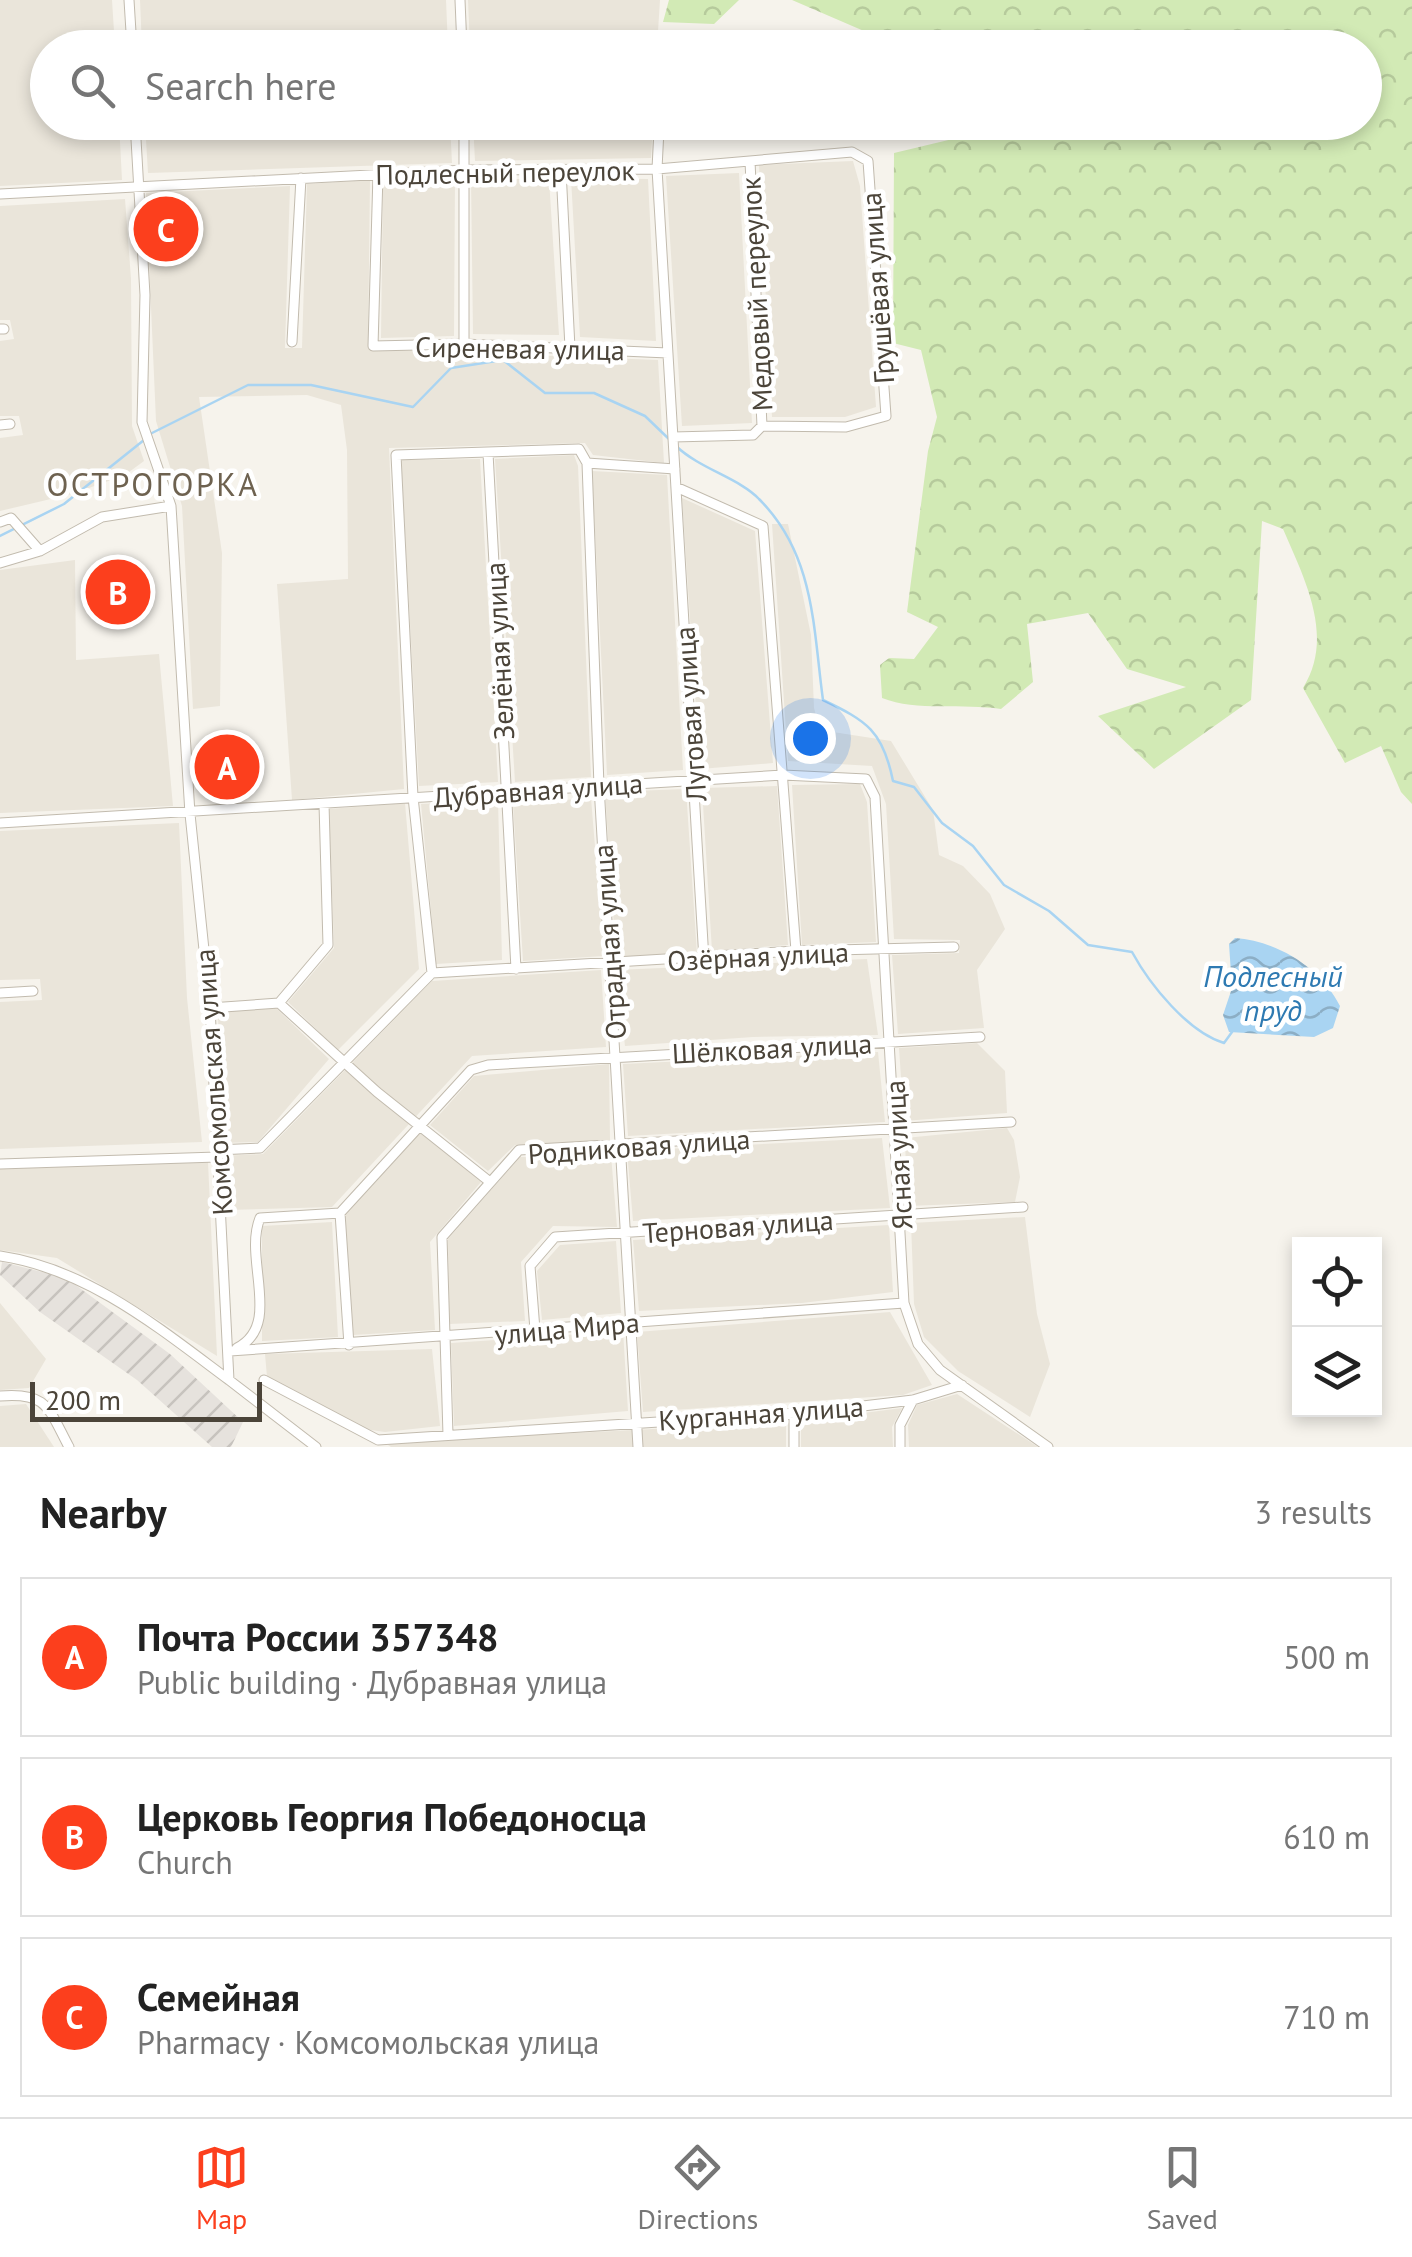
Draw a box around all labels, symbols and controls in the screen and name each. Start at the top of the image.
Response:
search box [30,30,1382,140]
icon: search [65,58,120,113]
text: Search here [145,61,337,110]
street label: Подлесный переулок [375,151,636,193]
street label: Медовый переулок [731,175,781,412]
street label: Грушёвая улица [852,191,902,385]
pin: C [134,192,198,266]
street label: Сиреневая улица [415,328,625,368]
district label: ОСТРОГОРКА [46,463,260,505]
pin: B [86,554,150,630]
street label: Зелёная улица [476,561,522,741]
street label: Луговая улица [665,625,715,804]
your location [785,713,836,764]
pin: A [194,730,260,804]
street label: Дубравная улица [432,764,644,816]
street label: Отрадная улица [584,843,634,1041]
street label: Озёрная улица [666,933,850,979]
street label: Комсомольская улица [185,948,241,1216]
water label: Подлесный пруд [1203,956,1343,1029]
street label: Шёлковая улица [671,1024,873,1072]
street label: Ясная улица [876,1079,920,1231]
street label: Родниковая улица [526,1120,752,1172]
street label: Терновая улица [641,1201,835,1251]
map controls [1292,1237,1382,1417]
button: locate [1292,1237,1382,1327]
street label: улица Мира [493,1303,641,1353]
button: layers [1292,1327,1382,1417]
scale bar [30,1377,262,1422]
text: 200 m [45,1381,121,1418]
street label: Курганная улица [657,1387,865,1439]
text: Nearby [40,1485,167,1540]
text: 3 results [1254,1491,1372,1533]
text: Почта России 357348 [137,1612,499,1661]
text: A [65,1636,84,1678]
text: 500 m [1283,1636,1370,1678]
text: Public building · Дубравная улица [137,1661,607,1703]
text: Церковь Георгия Победоносца [137,1792,647,1841]
text: B [65,1816,84,1858]
text: 610 m [1283,1816,1370,1858]
text: Church [137,1841,233,1883]
text: Семейная [137,1972,300,2021]
text: C [66,1996,83,2038]
text: 710 m [1283,1996,1370,2038]
text: Pharmacy · Комсомольская улица [137,2021,600,2063]
tab: Map [194,2140,249,2237]
tab: Directions [637,2140,758,2237]
tab: Saved [1147,2140,1218,2237]

